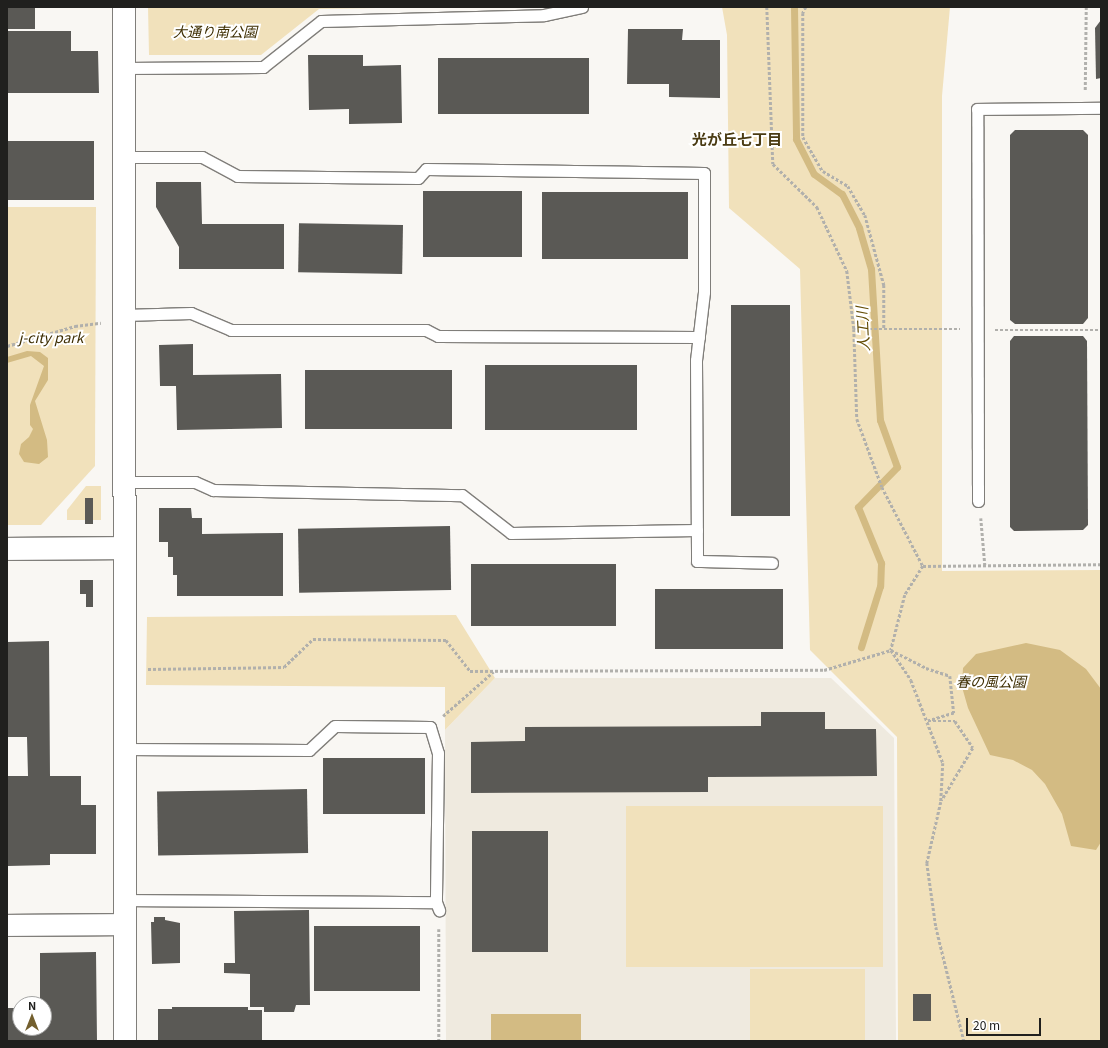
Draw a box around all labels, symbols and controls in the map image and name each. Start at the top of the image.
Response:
park label: 大通り南公園 [173,23,257,39]
district label: 光が丘七丁目 [692,130,782,148]
water label: 人工川 [852,306,872,352]
park label: j-city park [19,329,83,345]
park label: 春の風公園 [956,673,1026,689]
north arrow [12,996,52,1036]
text: N [28,997,36,1013]
scale bar [968,1010,1043,1036]
text: 20 m [973,1016,1000,1033]

